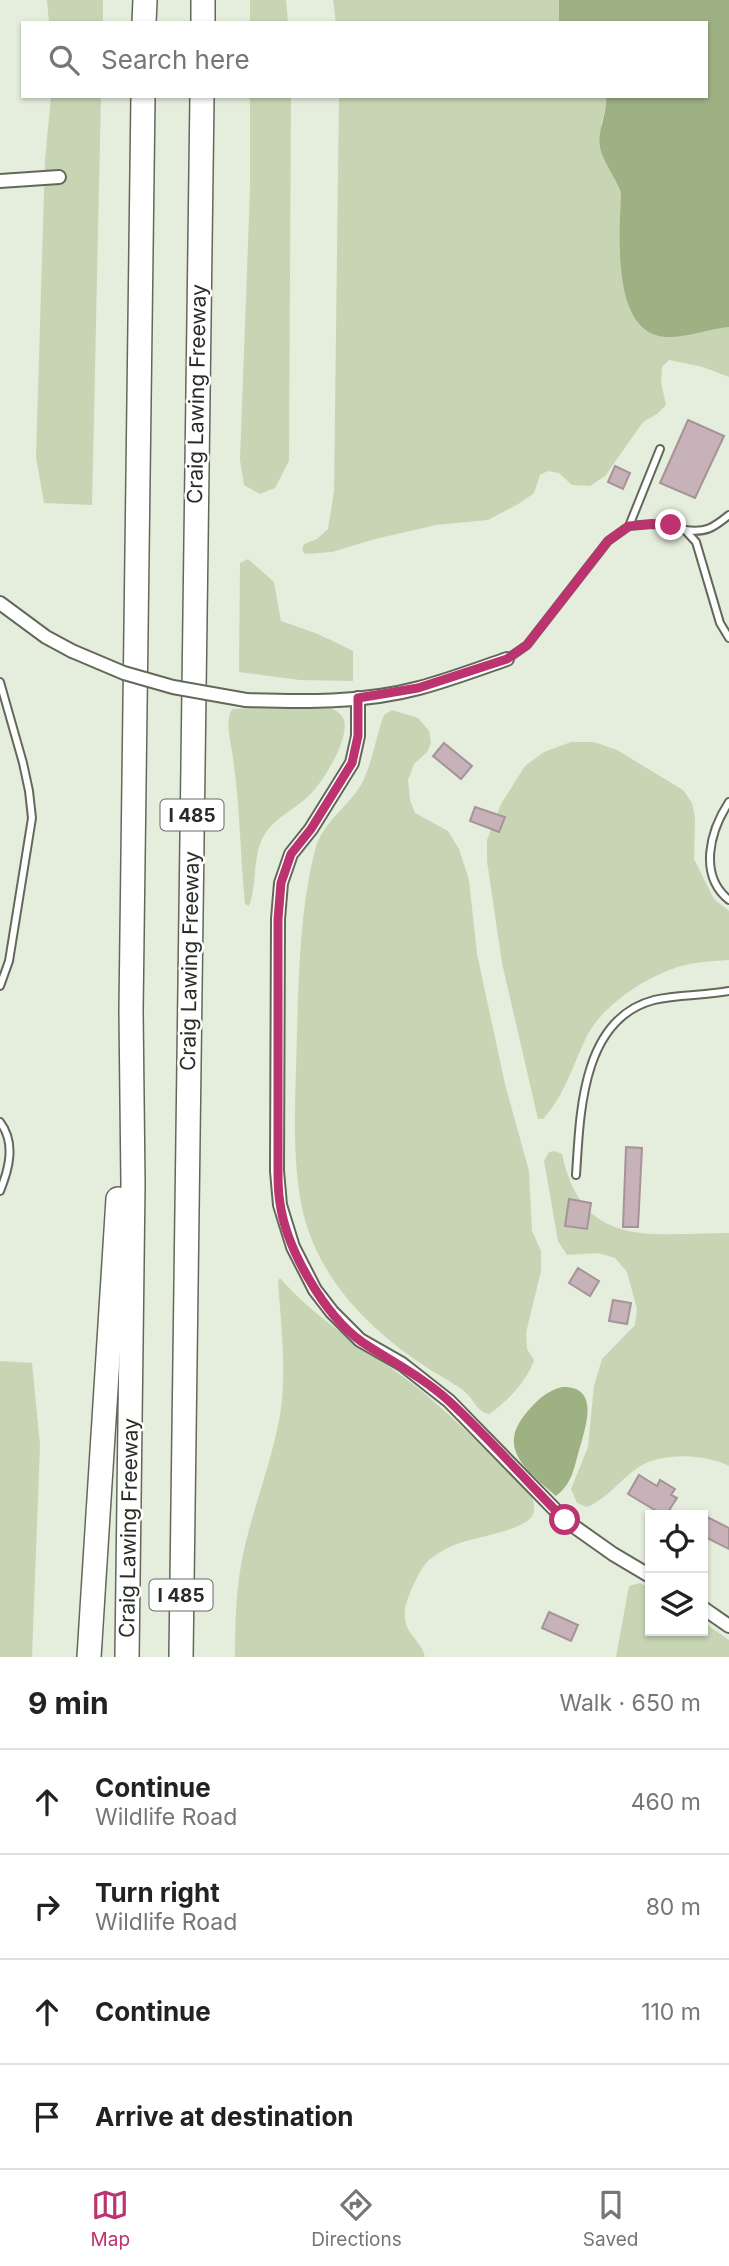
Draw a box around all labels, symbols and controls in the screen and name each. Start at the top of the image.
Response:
search box [21,21,708,98]
icon: search [45,41,83,79]
text: Search here [101,44,250,75]
street label: Craig Lawing Freeway [182,284,211,504]
route end [655,509,686,540]
road number: I 485 [160,800,224,830]
street label: Craig Lawing Freeway [175,851,204,1071]
street label: Craig Lawing Freeway [114,1418,143,1638]
route start [549,1504,580,1535]
map controls [645,1510,708,1636]
button: locate [645,1510,708,1573]
button: layers [645,1573,708,1636]
road number: I 485 [150,1580,212,1610]
text: 9 min [28,1685,109,1721]
text: Walk · 650 m [559,1689,701,1717]
text: Continue [95,1772,211,1803]
icon: ahead [28,1783,66,1821]
text: 460 m [631,1788,701,1816]
text: Wildlife Road [95,1803,237,1831]
text: Turn right [95,1877,220,1908]
icon: right [28,1888,66,1926]
text: 80 m [646,1893,701,1921]
text: Wildlife Road [95,1908,237,1936]
icon: ahead [28,1993,66,2031]
text: Continue [95,1996,211,2027]
text: 110 m [641,1998,701,2026]
icon: arrive [28,2098,66,2136]
text: Arrive at destination [95,2101,354,2132]
tab: Map [91,2186,130,2251]
tab: Directions [311,2186,402,2251]
tab: Saved [583,2186,638,2251]

